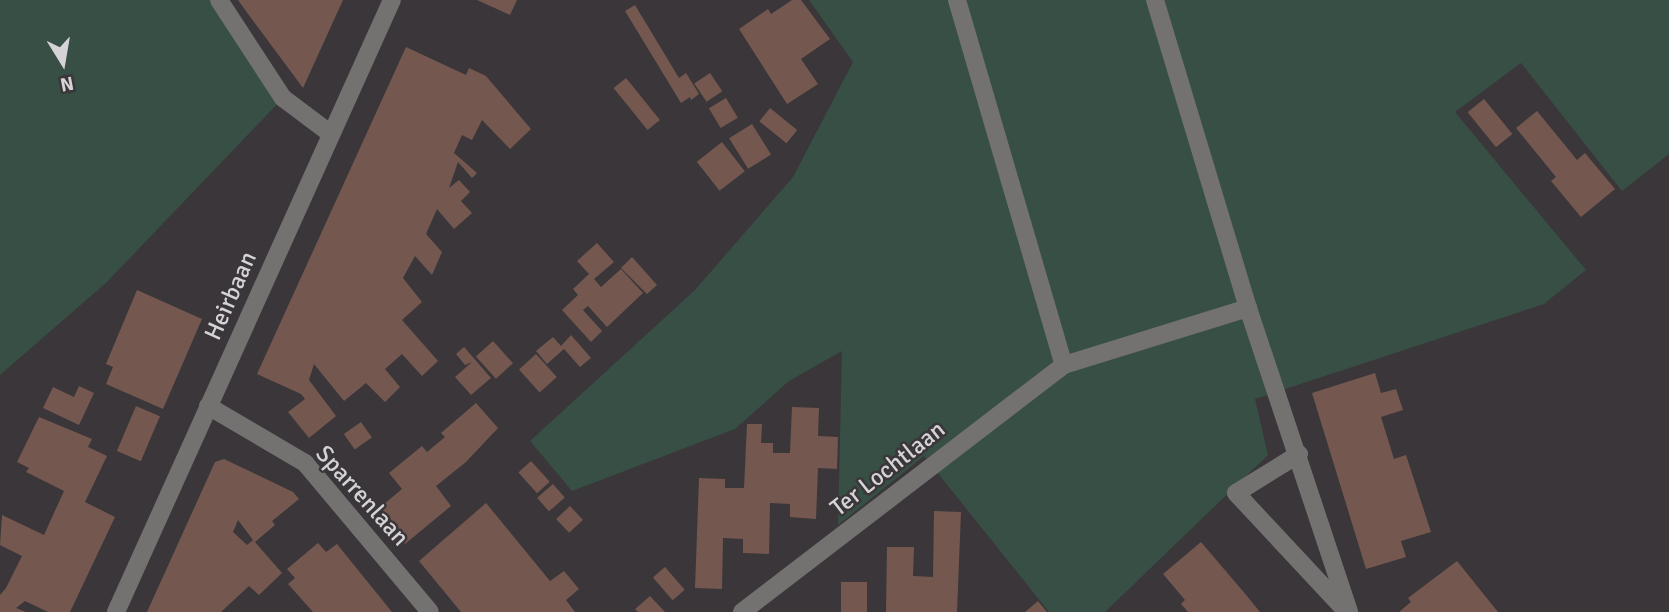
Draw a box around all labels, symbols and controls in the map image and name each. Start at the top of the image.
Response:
north arrow [28,28,98,98]
text: N [58,71,76,97]
street label: Heirbaan [199,247,263,345]
street label: Ter Lochtlaan [825,415,951,523]
street label: Sparrenlaan [309,440,415,552]

